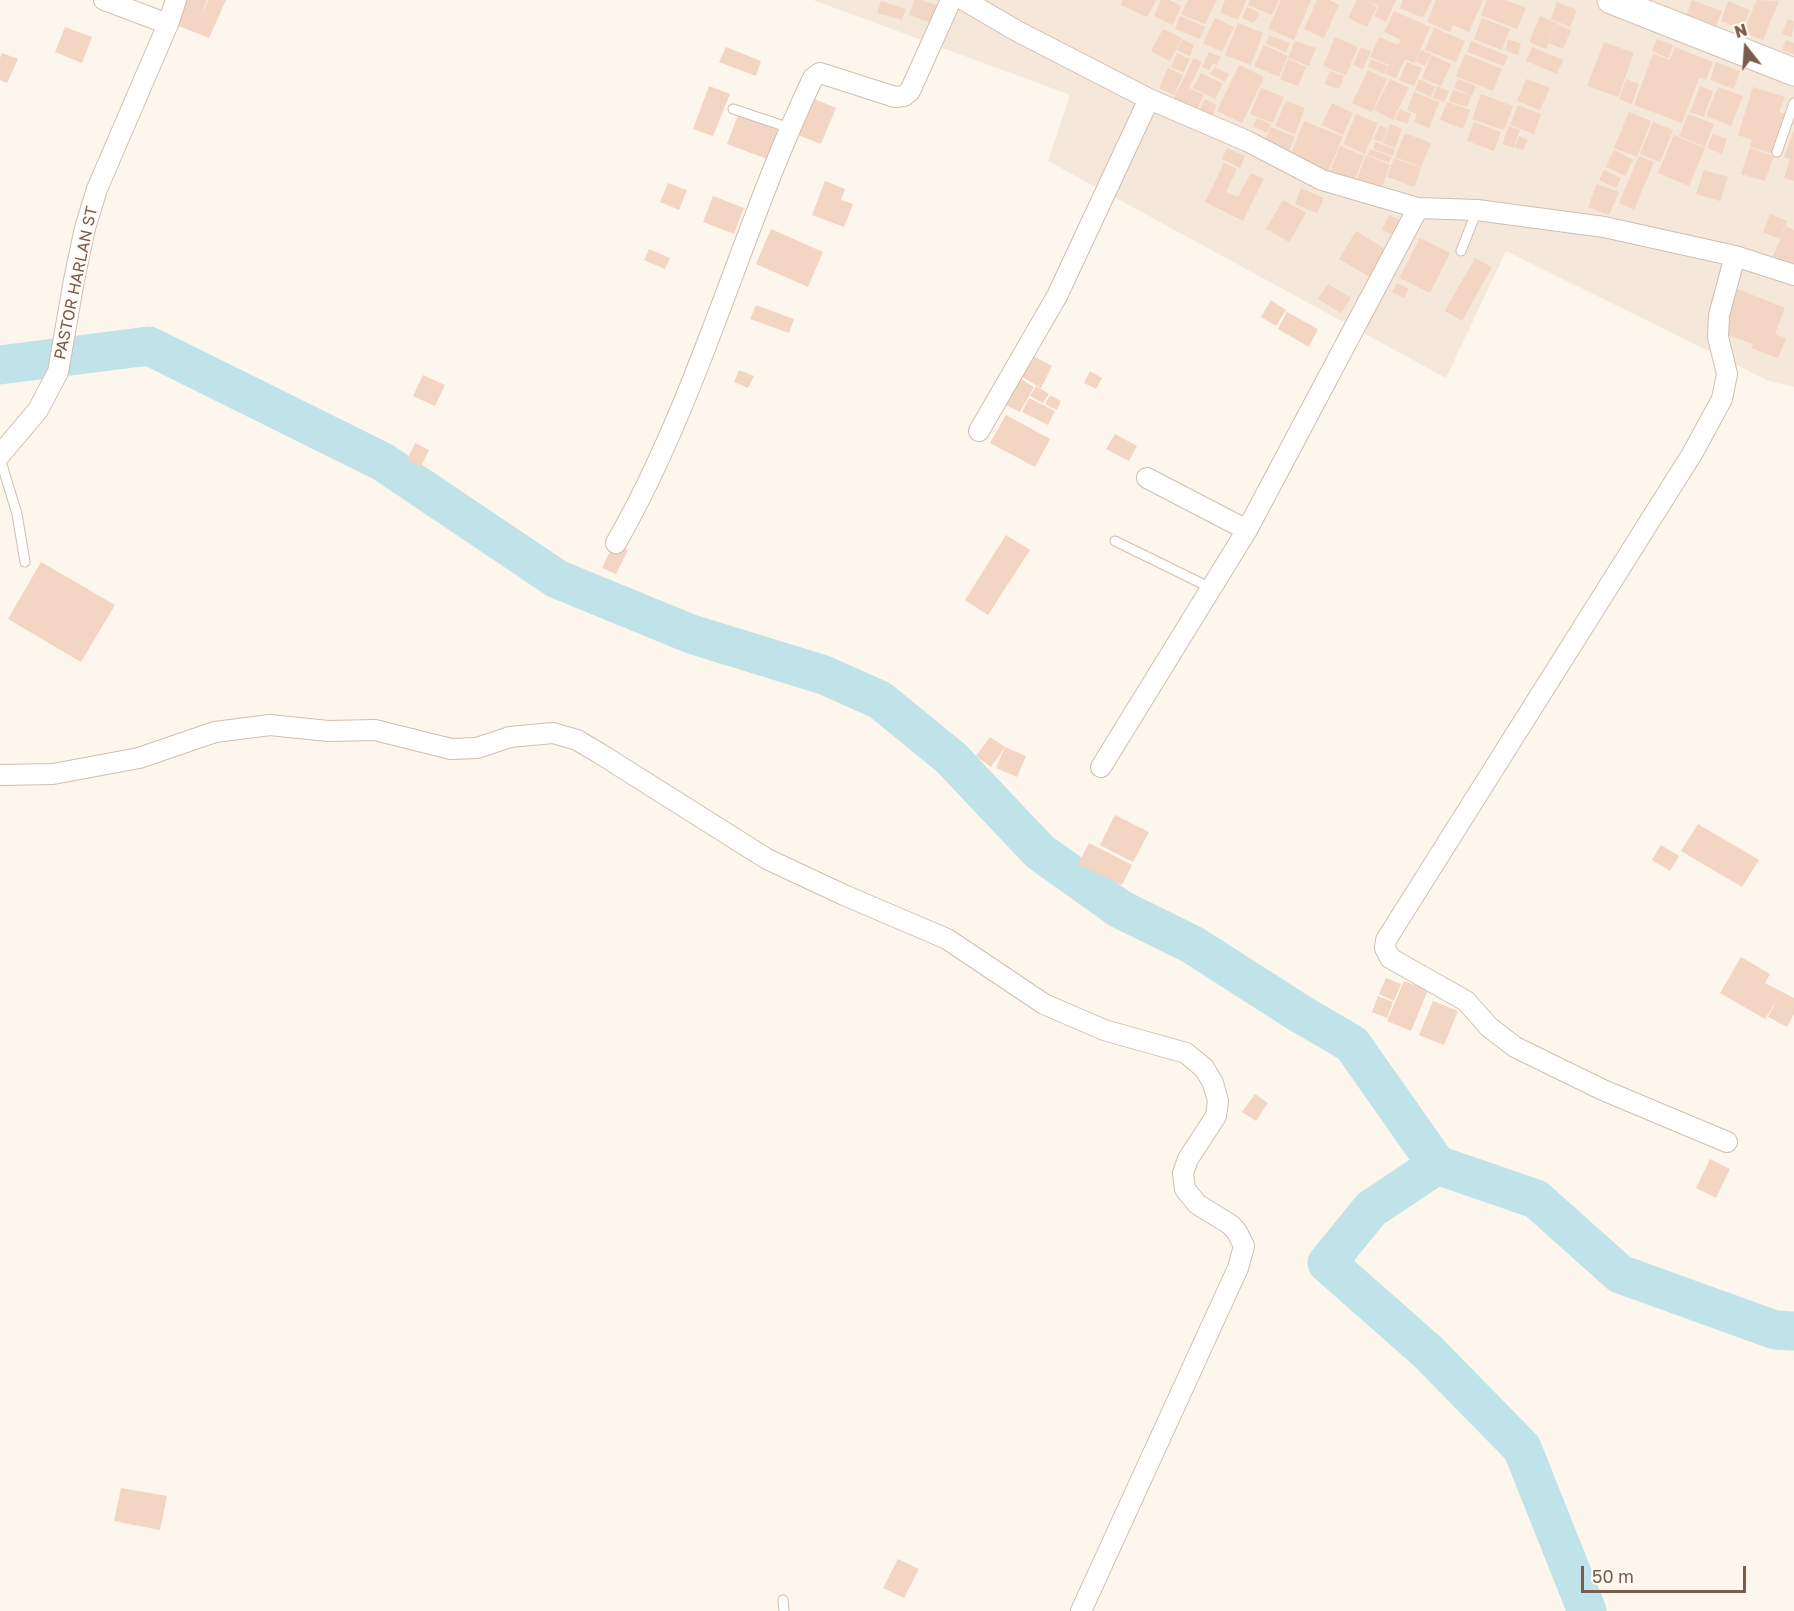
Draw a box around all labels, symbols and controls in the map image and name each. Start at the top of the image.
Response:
north arrow [1716,18,1776,78]
text: N [1732,19,1749,42]
street label: PASTOR HARLAN ST [50,205,102,361]
scale bar [1584,1554,1749,1592]
text: 50 m [1592,1565,1634,1587]

